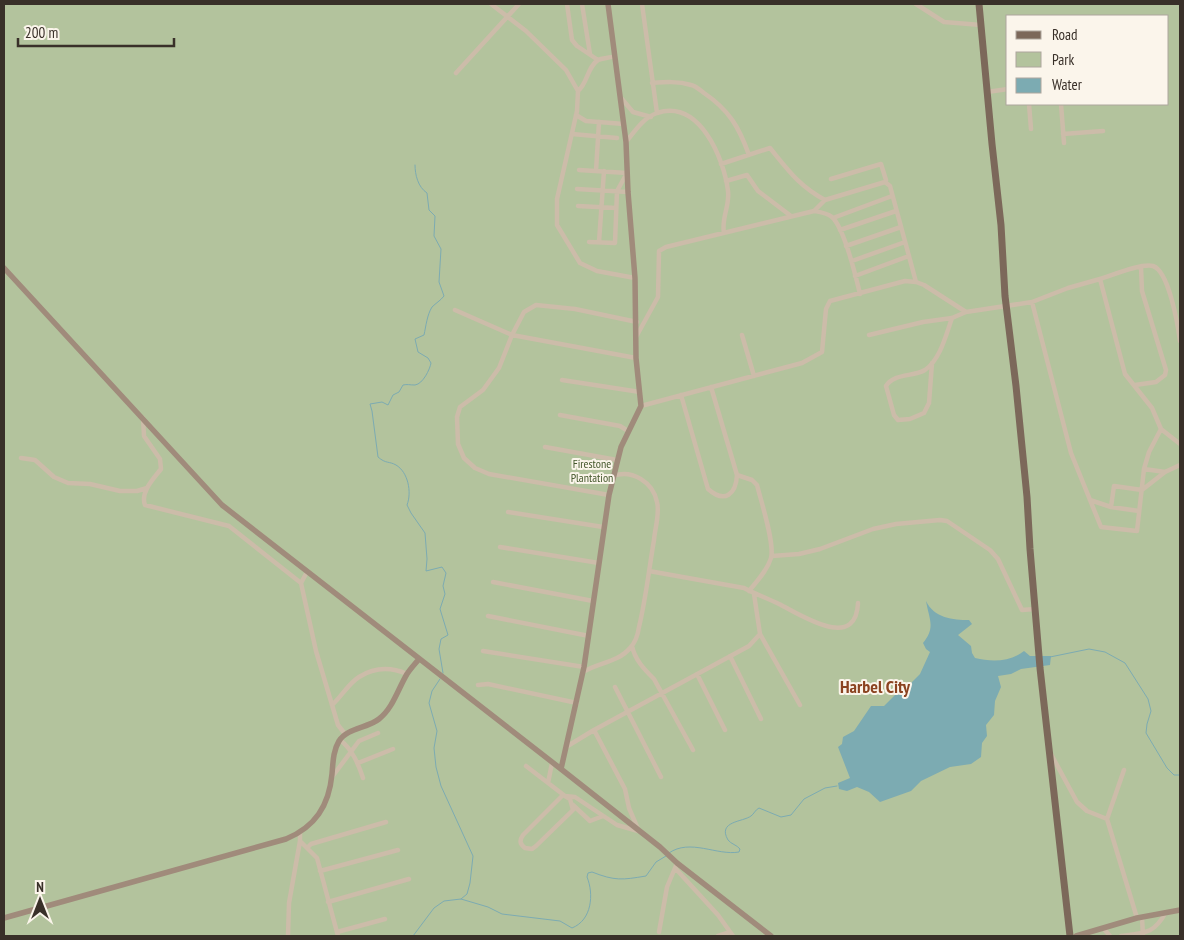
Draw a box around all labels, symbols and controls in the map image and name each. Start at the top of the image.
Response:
scale bar [18,15,174,47]
legend [1006,15,1169,105]
text: 200 m [25,23,58,42]
text: Road [1052,25,1078,44]
text: Park [1052,50,1074,69]
text: Water [1052,75,1083,94]
park label: Firestone Plantation [571,456,613,485]
district label: Harbel City [840,675,911,698]
north arrow [15,875,65,925]
text: N [36,878,44,896]

